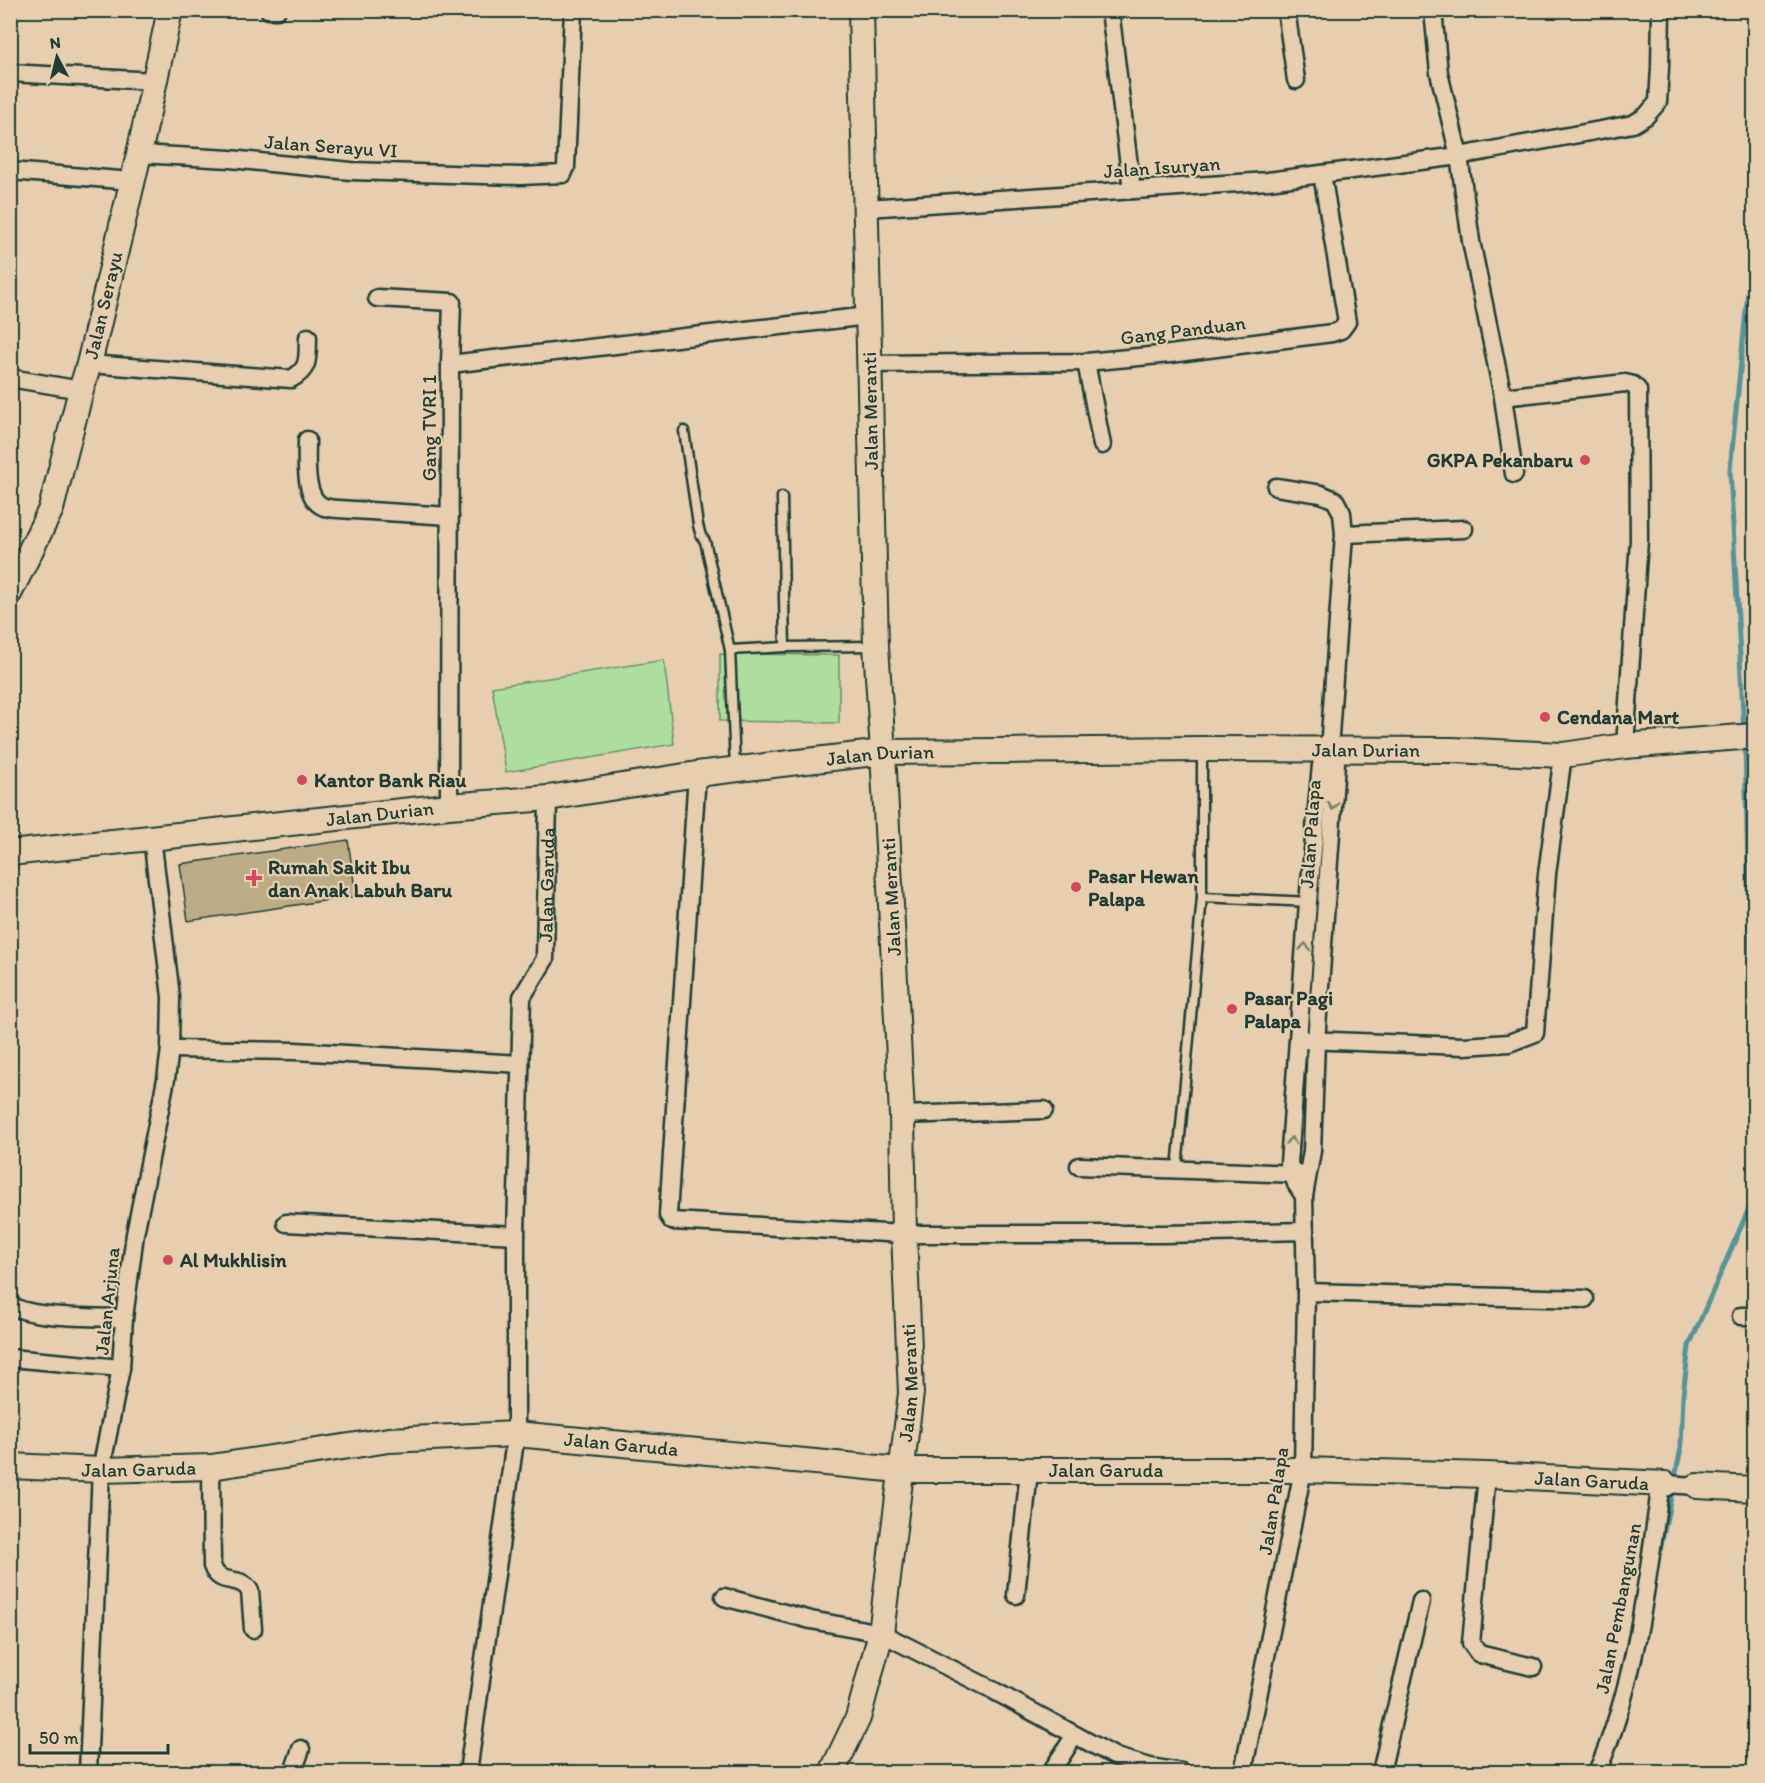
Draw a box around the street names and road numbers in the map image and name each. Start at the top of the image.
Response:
street label: Jalan Serayu VI [264,129,398,163]
street label: Jalan Isuryan [1103,151,1221,183]
street label: Jalan Serayu [79,249,127,361]
street label: Gang Panduan [1119,310,1247,350]
street label: Jalan Meranti [857,352,883,470]
street label: Gang TVRI 1 [417,375,441,481]
street label: Jalan Durian [1312,737,1420,762]
street label: Jalan Durian [825,739,934,771]
street label: Jalan Palapa [1294,779,1326,889]
street label: Jalan Durian [325,796,435,831]
street label: Jalan Garuda [533,827,559,942]
street label: Jalan Meranti [876,837,906,957]
street label: Jalan Arjuna [89,1245,125,1356]
street label: Jalan Meranti [893,1323,923,1443]
street label: Jalan Garuda [563,1427,680,1461]
street label: Jalan Palapa [1253,1445,1293,1557]
street label: Jalan Garuda [81,1455,197,1482]
street label: Jalan Garuda [1049,1458,1163,1482]
street label: Jalan Garuda [1534,1465,1650,1495]
street label: Jalan Pembangunan [1590,1520,1646,1695]

